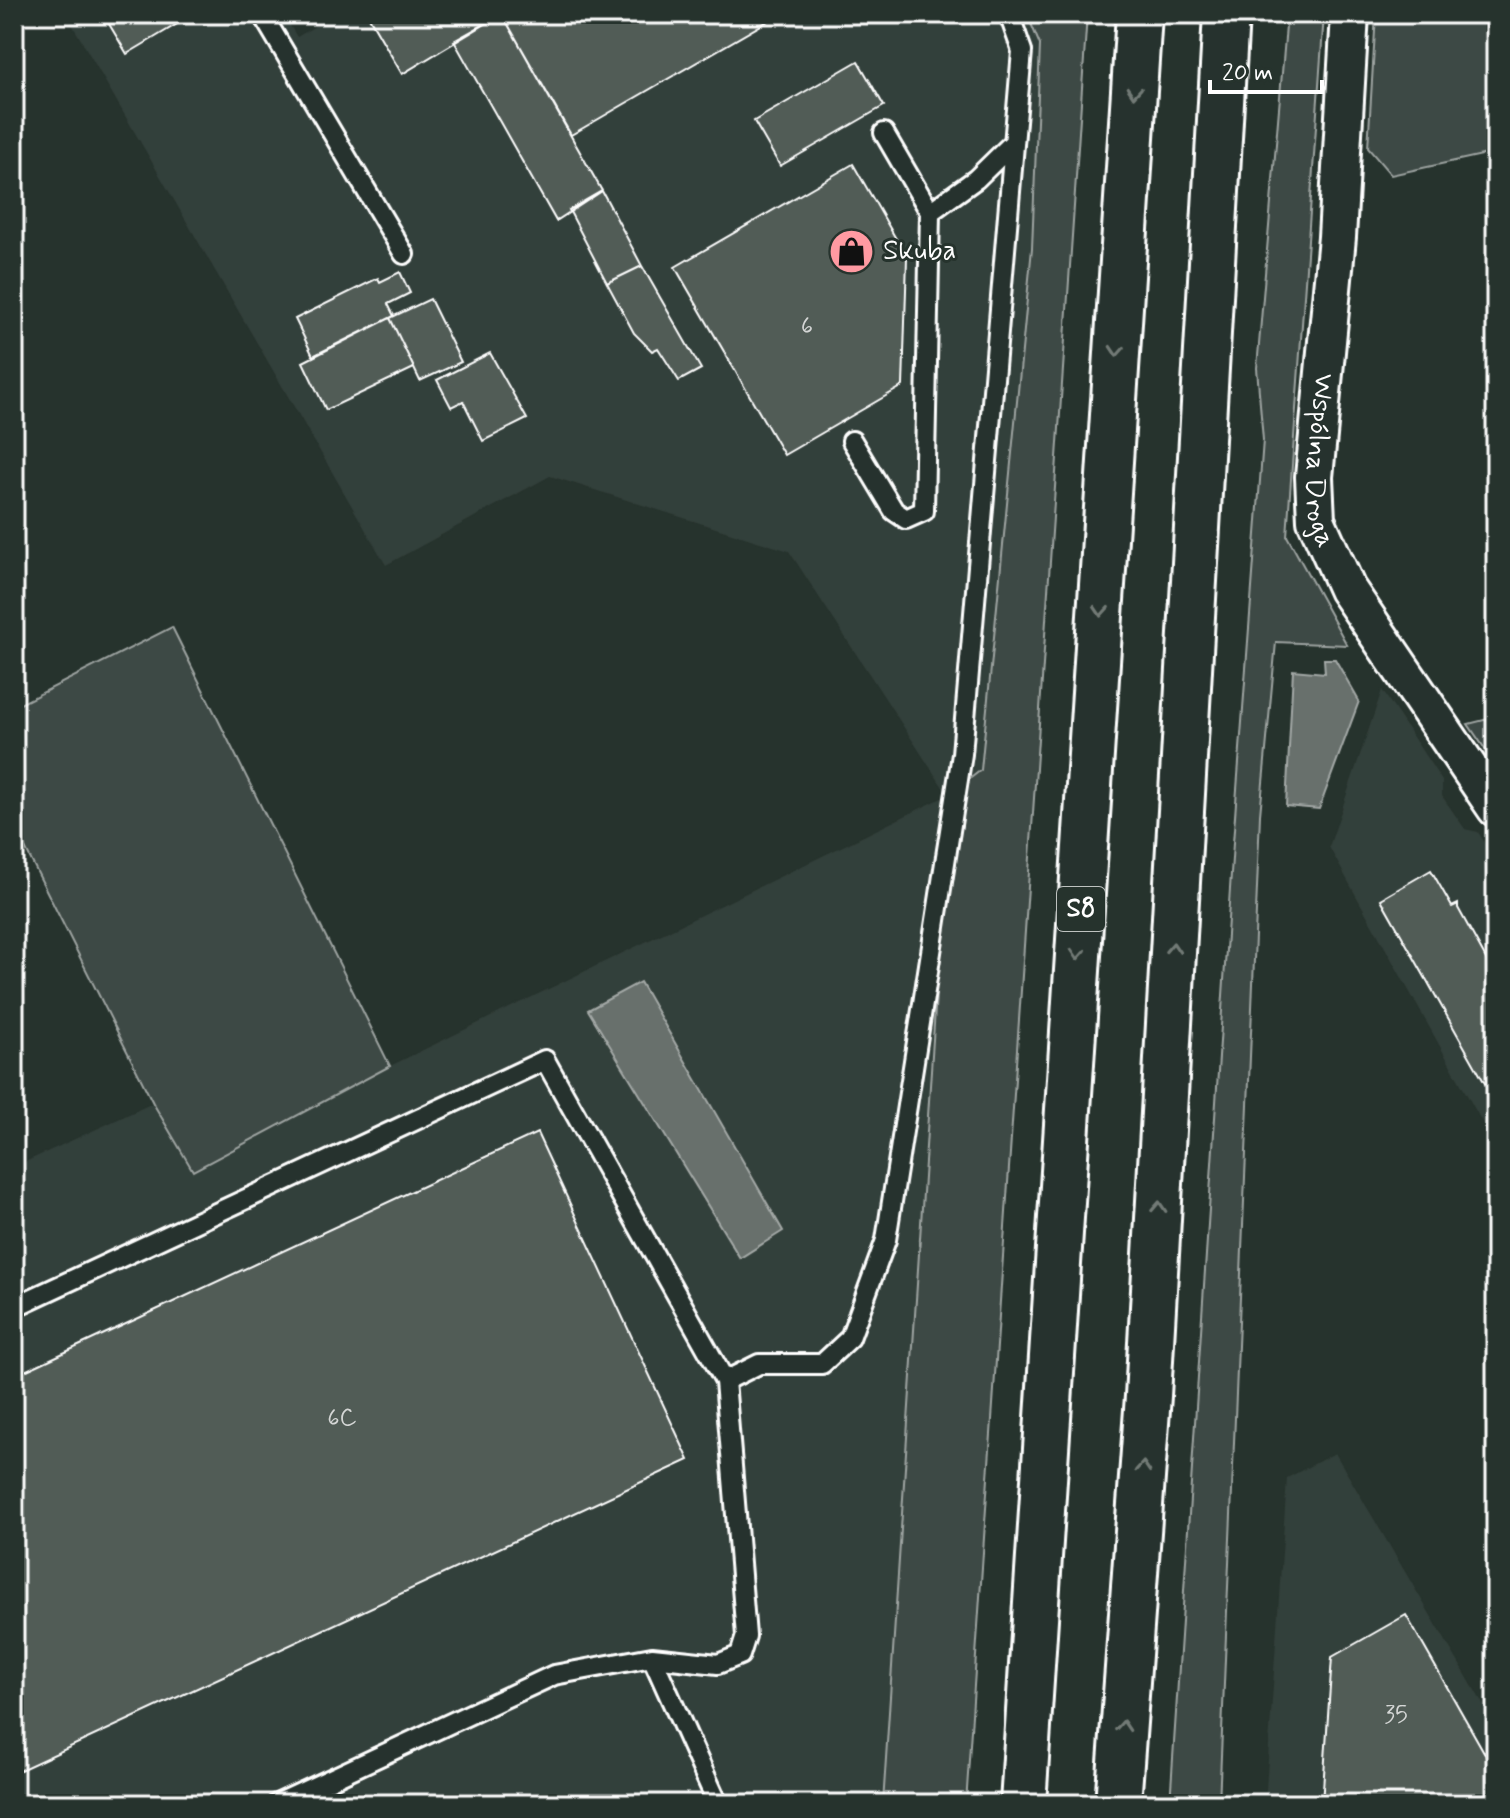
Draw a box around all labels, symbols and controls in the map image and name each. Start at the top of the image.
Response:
scale bar [1210,44,1322,94]
text: 20 m [1222,58,1273,89]
one-way arrow [1126,86,1143,99]
shop icon: Skuba [828,227,876,275]
place label: Skuba [883,233,956,270]
house number: 6 [801,311,813,342]
one-way arrow [1109,345,1126,358]
street label: Wspólna Droga [1295,372,1344,553]
one-way arrow [1092,605,1109,618]
road number: S8 [1057,887,1105,931]
one-way arrow [1165,941,1182,954]
one-way arrow [1070,948,1087,961]
one-way arrow [1150,1200,1167,1213]
house number: 6C [327,1403,357,1434]
one-way arrow [1134,1460,1151,1473]
house number: 35 [1384,1700,1408,1731]
one-way arrow [1115,1719,1132,1732]

